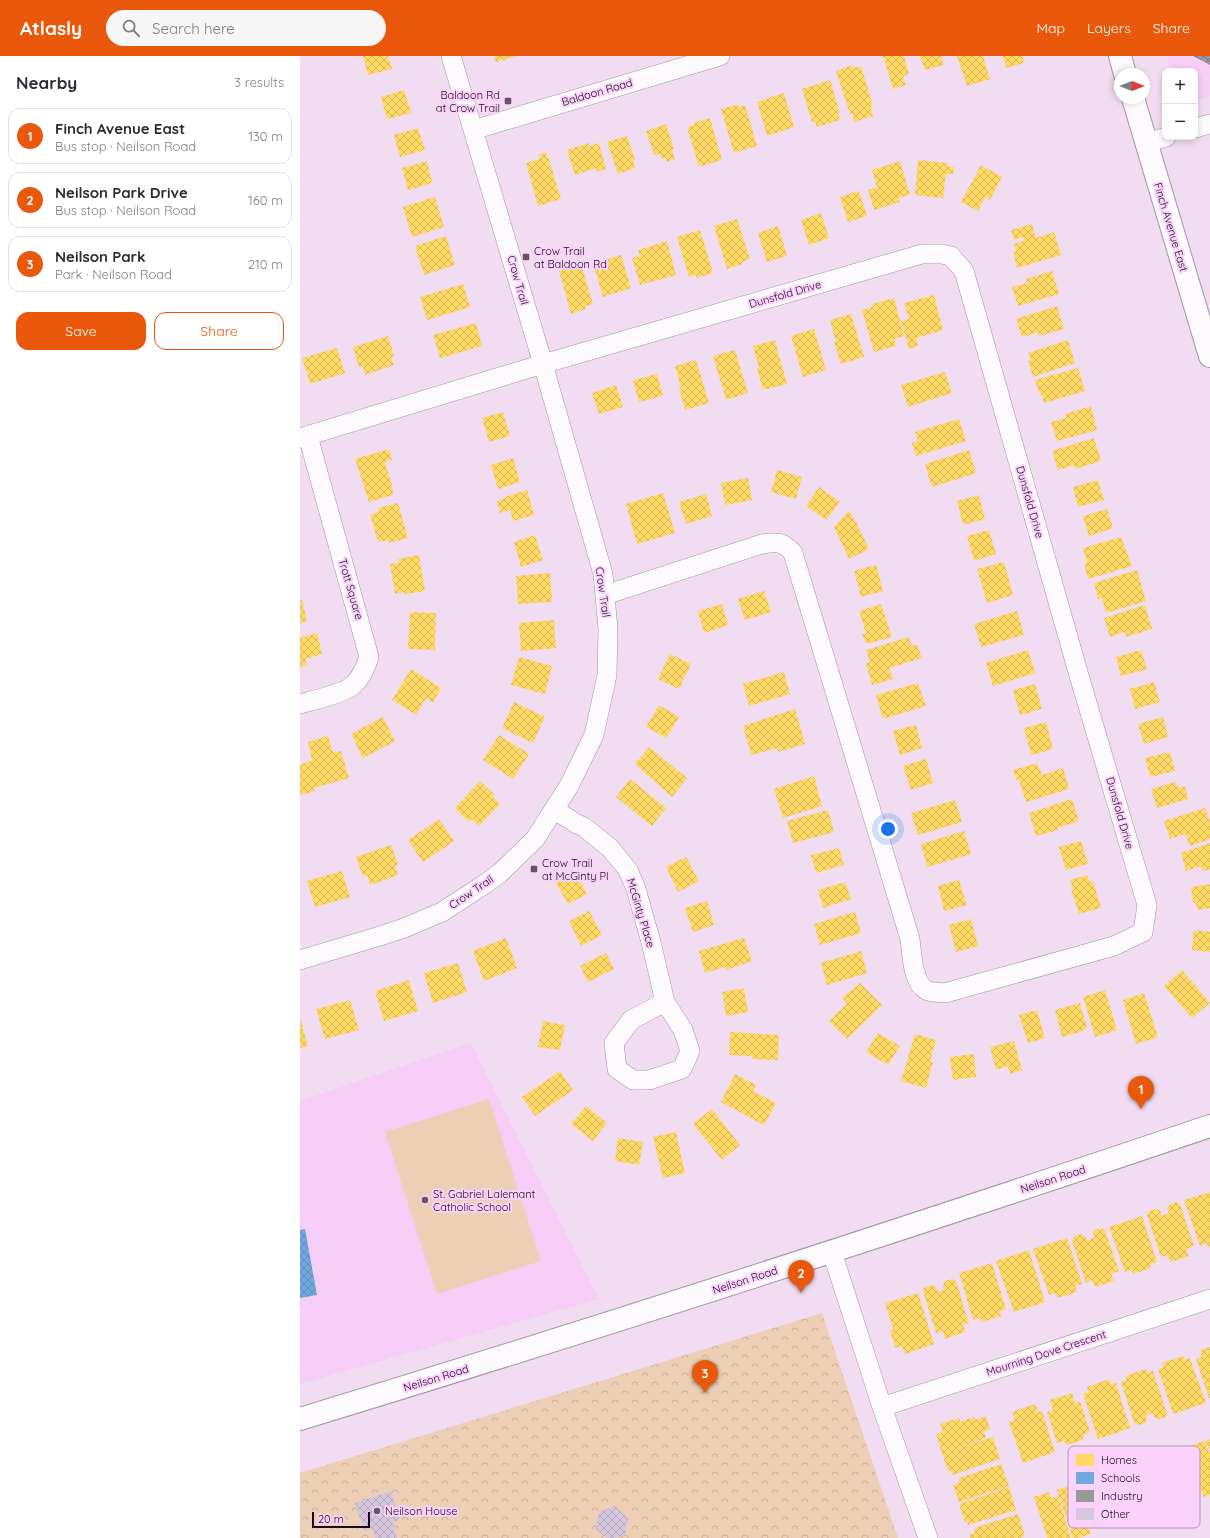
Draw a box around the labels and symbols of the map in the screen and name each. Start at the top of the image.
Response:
north arrow [1114,68,1150,104]
street label: Baldoon Road [560,75,634,109]
place label: Baldoon Rd at Crow Trail [436,88,500,115]
marker: Baldoon Rd at Crow Trail [503,96,513,106]
street label: Finch Avenue East [1151,181,1191,273]
place label: Crow Trail at Baldoon Rd [534,244,607,271]
marker: Crow Trail at Baldoon Rd [521,252,531,262]
street label: Crow Trail [504,254,532,306]
street label: Dunsfold Drive [747,277,823,311]
street label: Dunsfold Drive [1013,464,1047,540]
street label: Trott Square [336,557,366,621]
street label: Crow Trail [593,566,613,618]
street label: Dunsfold Drive [1103,775,1137,851]
your location [878,819,898,839]
place label: Crow Trail at McGinty Pl [542,856,609,883]
marker: Crow Trail at McGinty Pl [529,864,539,874]
street label: Crow Trail [446,872,496,912]
street label: McGinty Place [624,877,658,949]
pin: 1 [1128,1076,1154,1109]
street label: Neilson Road [1019,1162,1087,1196]
place label: St. Gabriel Lalemant Catholic School [433,1187,536,1214]
marker: St. Gabriel Lalemant Catholic School [420,1195,430,1205]
pin: 2 [788,1260,814,1293]
street label: Neilson Road [711,1263,779,1297]
street label: Mourning Dove Crescent [984,1327,1108,1379]
pin: 3 [692,1360,718,1393]
street label: Neilson Road [402,1361,470,1395]
legend [1068,1446,1200,1528]
text: Homes [1101,1453,1137,1467]
text: Schools [1101,1471,1140,1485]
text: Industry [1101,1489,1143,1503]
place label: Neilson House [385,1504,457,1518]
marker: Neilson House [372,1506,382,1516]
text: Other [1101,1507,1131,1521]
scale bar [312,1510,370,1529]

